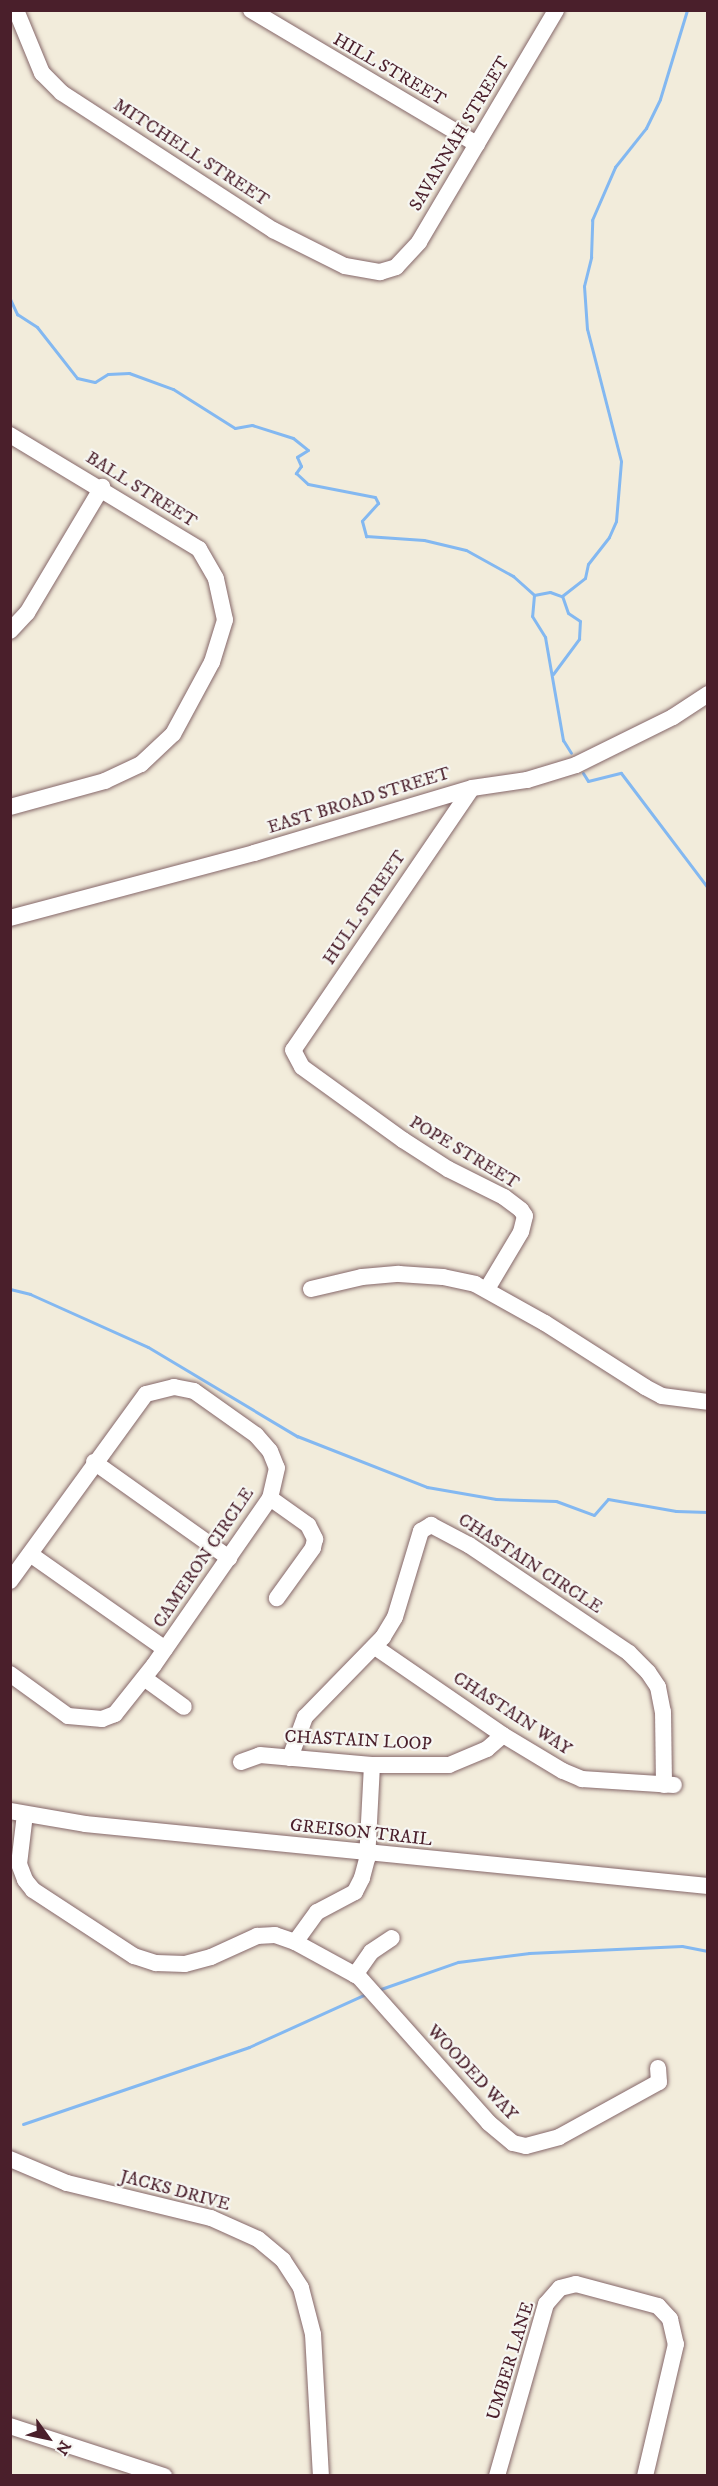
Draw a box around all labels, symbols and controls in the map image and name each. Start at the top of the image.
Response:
street label: HILL STREET [329,29,449,111]
street label: SAVANNAH STREET [405,53,515,215]
street label: MITCHELL STREET [109,95,273,211]
street label: BALL STREET [81,447,201,533]
street label: EAST BROAD STREET [265,763,453,839]
street label: HULL STREET [319,847,411,969]
street label: POPE STREET [405,1112,523,1194]
street label: CAMERON CIRCLE [149,1484,259,1632]
street label: CHASTAIN CIRCLE [454,1509,606,1619]
street label: CHASTAIN WAY [449,1668,575,1760]
street label: CHASTAIN LOOP [284,1726,432,1756]
street label: GREISON TRAIL [289,1815,433,1851]
street label: WOODED WAY [422,2021,522,2125]
street label: JACKS DRIVE [118,2166,232,2216]
street label: UMBER LANE [483,2299,539,2423]
north arrow [18,2408,78,2468]
text: N [51,2437,75,2459]

